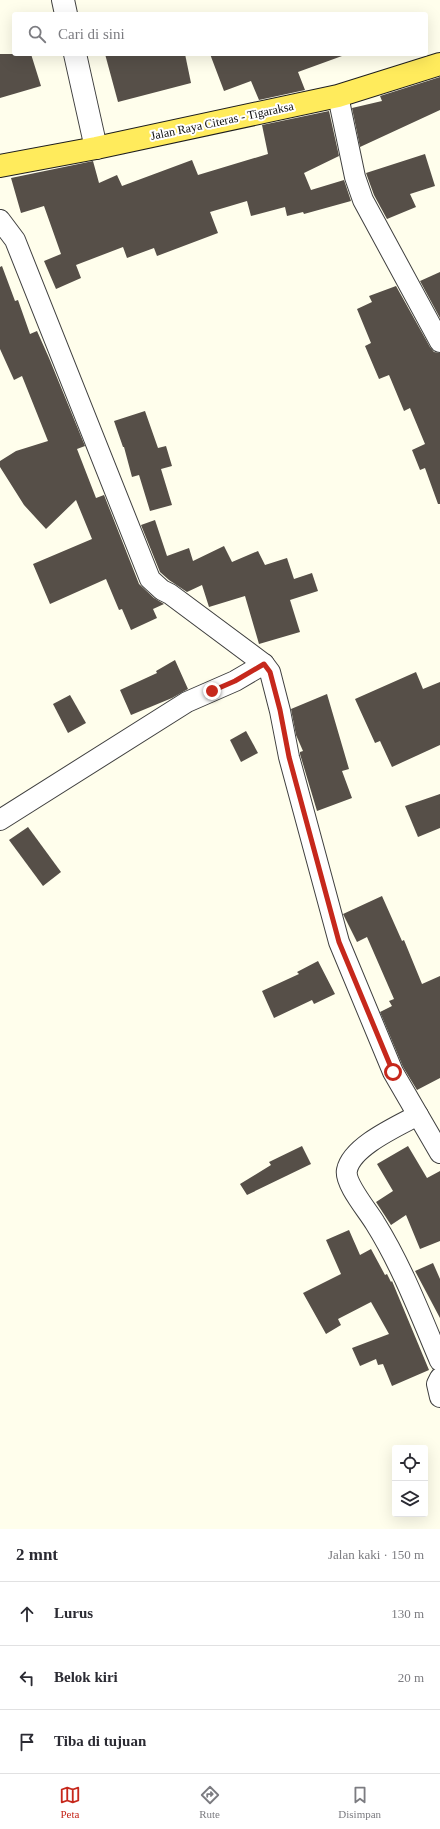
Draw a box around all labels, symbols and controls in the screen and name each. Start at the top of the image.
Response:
search box [12,12,428,56]
icon: search [26,23,48,45]
text: Cari di sini [58,26,125,42]
street label: Jalan Raya Citeras - Tigaraksa [149,99,296,143]
route end [203,682,221,700]
route start [384,1063,402,1081]
map controls [392,1445,428,1517]
button: locate [392,1445,428,1481]
button: layers [392,1481,428,1517]
text: 2 mnt [16,1545,58,1564]
text: Jalan kaki · 150 m [328,1547,424,1562]
icon: ahead [16,1603,38,1625]
text: Lurus [54,1605,93,1621]
text: 130 m [391,1606,424,1621]
icon: left [16,1667,38,1689]
text: Belok kiri [54,1669,118,1685]
text: 20 m [398,1670,424,1685]
icon: arrive [16,1731,38,1753]
text: Tiba di tujuan [54,1733,146,1749]
tab: Peta [59,1784,81,1820]
tab: Rute [199,1784,221,1820]
tab: Disimpan [338,1784,381,1820]

